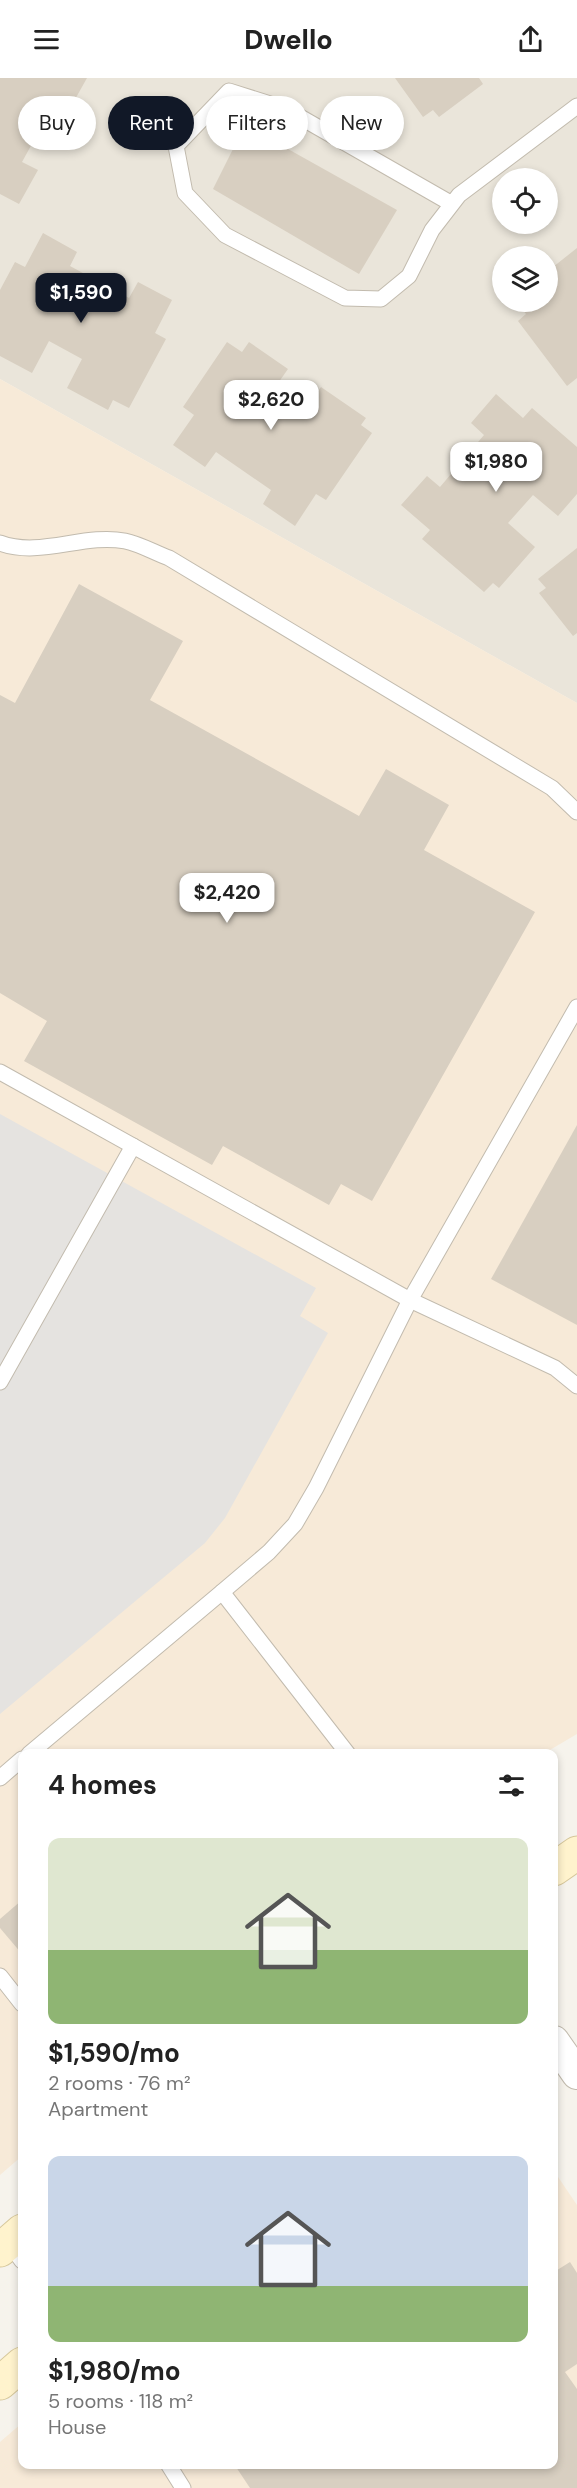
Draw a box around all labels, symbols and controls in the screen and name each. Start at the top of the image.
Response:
text: Dwello [244,22,333,57]
icon: menu [30,23,63,56]
icon: share [514,23,547,56]
chip: Buy [18,96,96,150]
chip: Rent [108,96,194,150]
chip: Filters [206,96,308,150]
chip: New [320,96,404,150]
map controls [492,168,558,312]
button: locate [492,168,558,234]
button: layers [492,246,558,312]
pin: $1,590 [32,273,130,324]
text: $1,590 [49,279,113,305]
pin: $2,620 [222,380,320,431]
text: $2,620 [238,386,304,412]
pin: $1,980 [447,442,545,493]
text: $1,980 [464,448,528,474]
pin: $2,420 [178,873,276,924]
text: $2,420 [193,879,261,905]
text: 4 homes [48,1768,157,1802]
icon: filters [495,1769,528,1802]
icon: home [234,1877,342,1985]
text: $1,590/mo [48,2036,180,2070]
text: 2 rooms · 76 m² [48,2070,191,2096]
text: Apartment [48,2096,148,2122]
icon: home [234,2195,342,2303]
text: $1,980/mo [48,2354,181,2388]
text: 5 rooms · 118 m² [48,2388,193,2414]
text: House [48,2414,106,2440]

